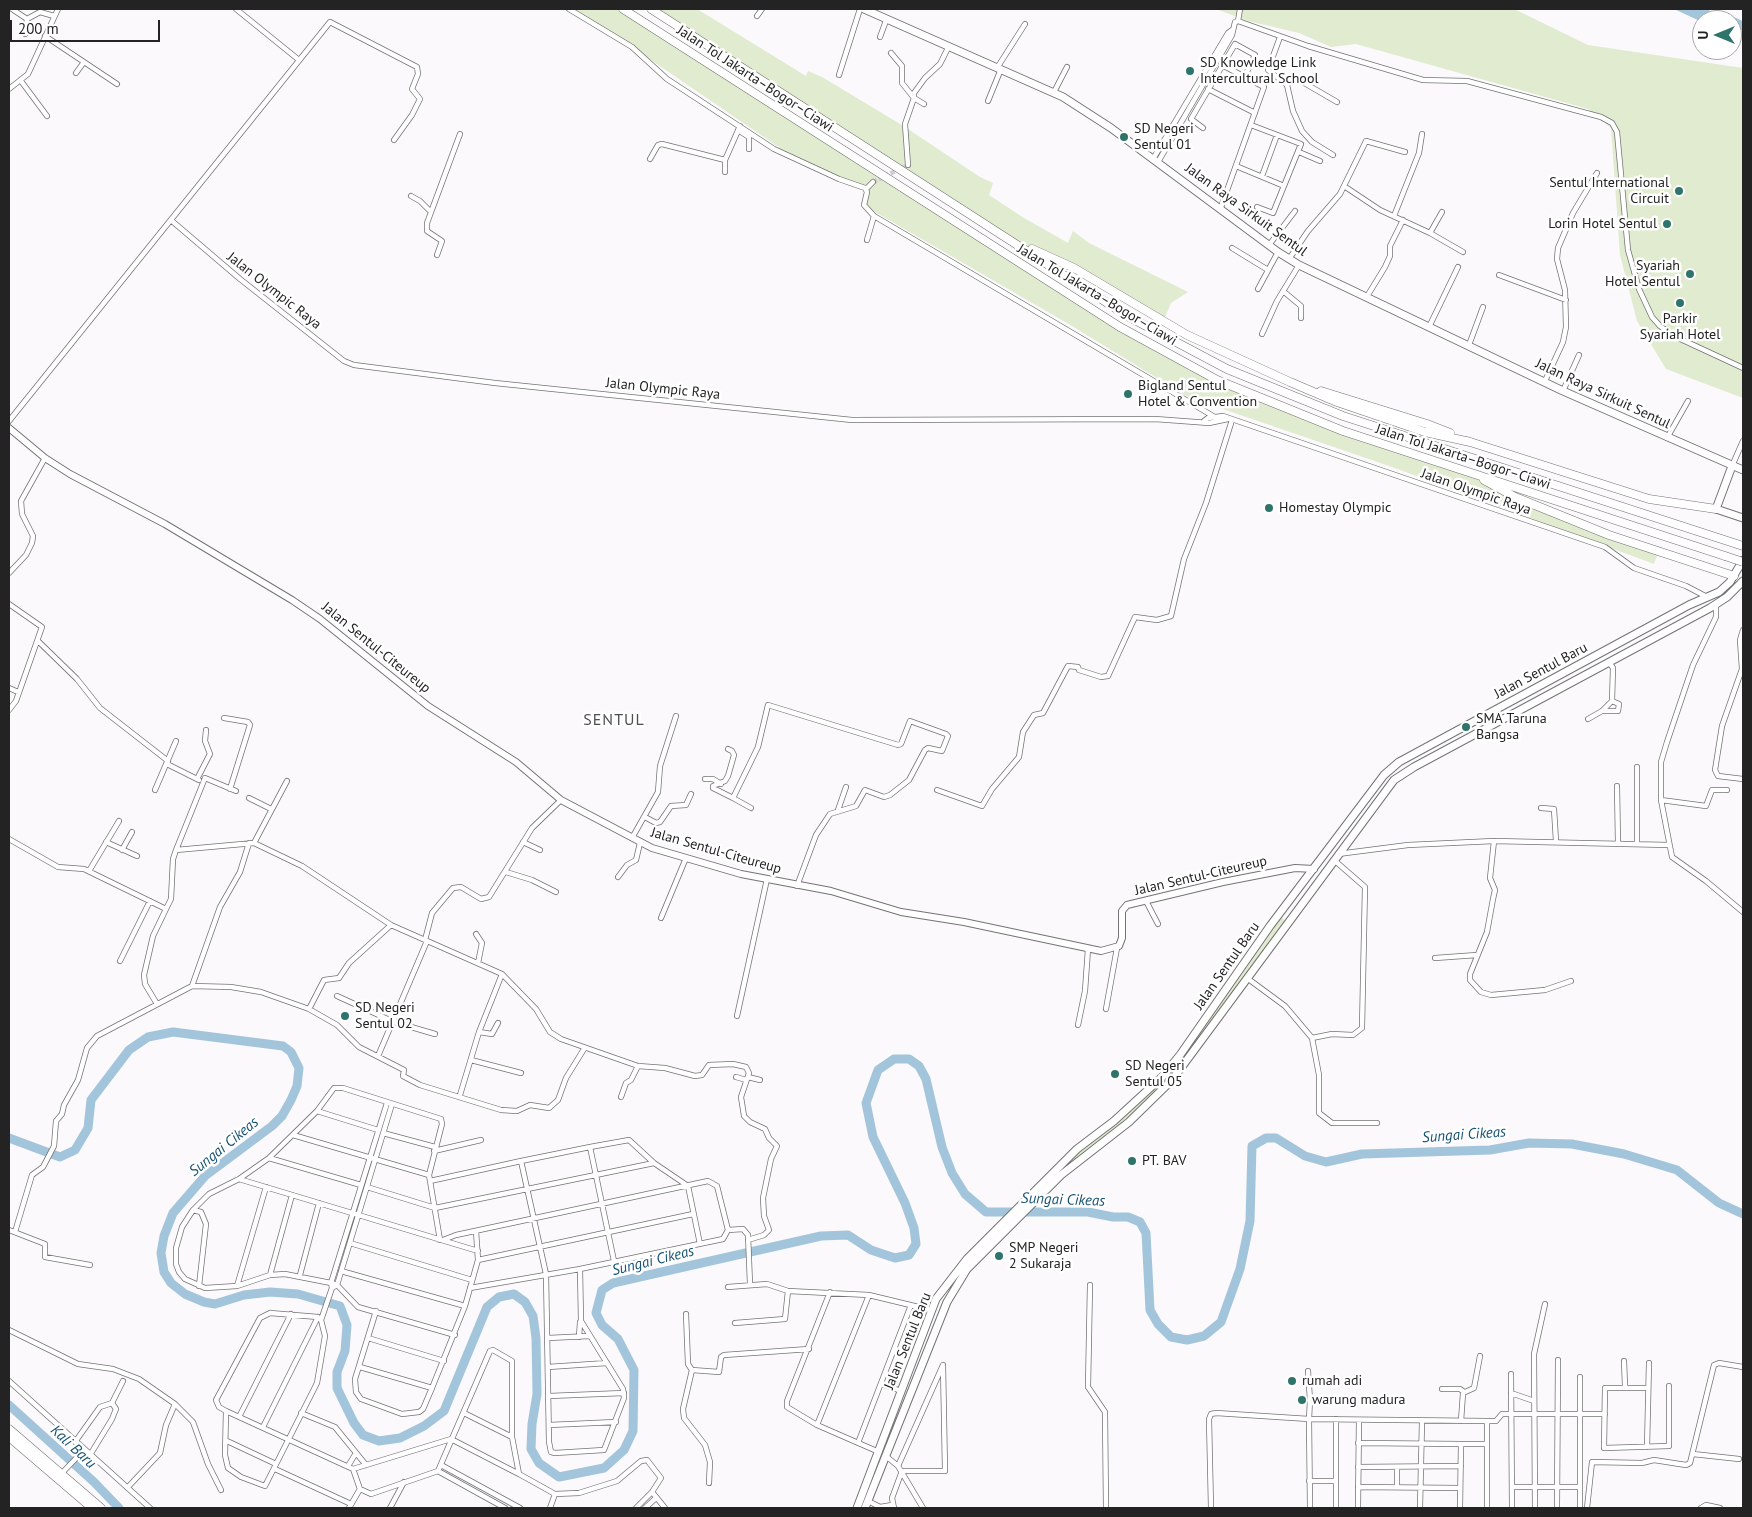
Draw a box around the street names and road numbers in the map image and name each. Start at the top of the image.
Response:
street label: Jalan Tol Jakarta–Bogor–Ciawi [674,22,836,136]
street label: Jalan Raya Sirkuit Sentul [1182,160,1310,260]
street label: Jalan Tol Jakarta–Bogor–Ciawi [1014,241,1180,349]
street label: Jalan Olympic Raya [224,249,324,333]
street label: Jalan Raya Sirkuit Sentul [1533,355,1673,433]
street label: Jalan Olympic Raya [605,375,721,403]
street label: Jalan Tol Jakarta–Bogor–Ciawi [1373,421,1553,493]
street label: Jalan Olympic Raya [1419,465,1533,519]
street label: Jalan Sentul-Citeureup [318,599,434,697]
street label: Jalan Sentul Baru [1491,639,1591,703]
street label: Jalan Sentul-Citeureup [649,824,783,878]
street label: Jalan Sentul-Citeureup [1133,853,1269,899]
street label: Jalan Sentul Baru [1191,919,1263,1013]
street label: Jalan Sentul Baru [881,1290,935,1392]

